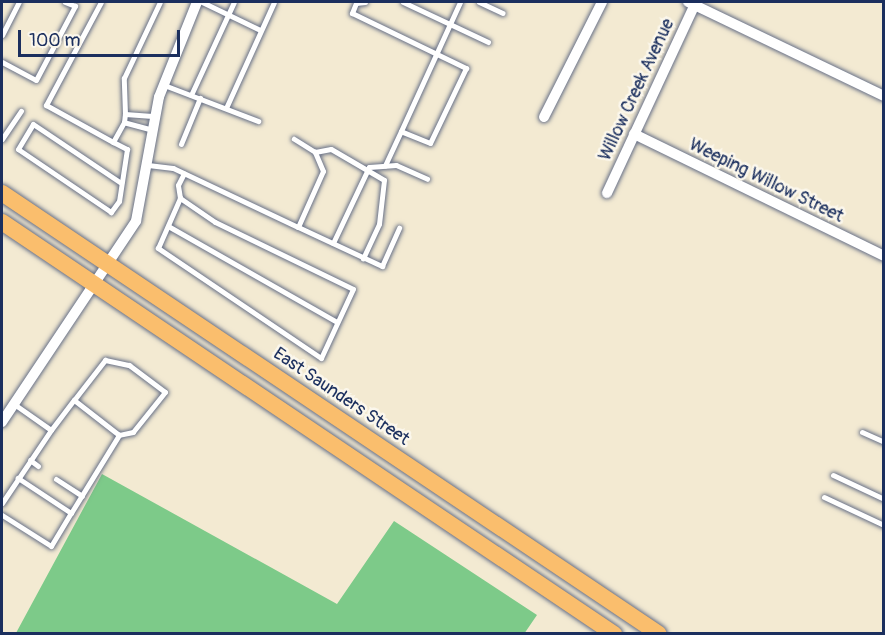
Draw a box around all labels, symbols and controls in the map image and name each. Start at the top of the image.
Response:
street label: Willow Creek Avenue [595,15,679,165]
scale bar [21,18,183,56]
text: 100 m [29,29,81,52]
street label: Weeping Willow Street [685,134,847,228]
street label: East Saunders Street [269,343,413,451]

